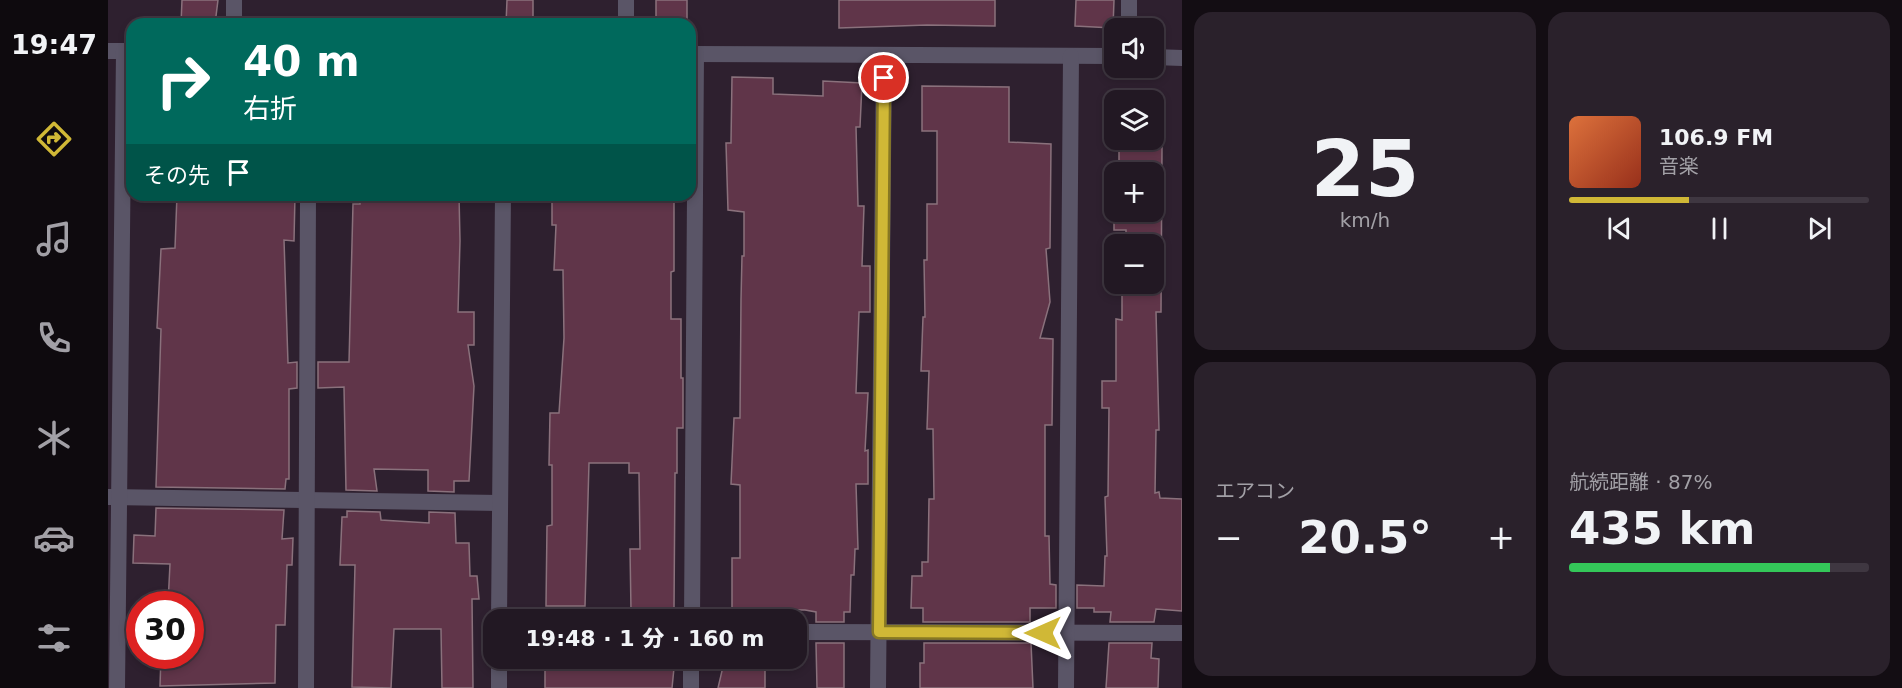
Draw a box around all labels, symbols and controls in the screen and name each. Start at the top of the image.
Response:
map controls [1104,18,1164,294]
button: sound [1104,18,1164,78]
text: 19:47 [11,29,97,60]
text: 40 m [243,37,360,86]
icon: right [144,42,222,120]
pin [858,52,909,103]
icon: arrive [867,61,900,94]
button: layers [1104,90,1164,150]
text: 右折 [243,93,297,124]
icon: directions [33,118,75,160]
text: 25 [1311,124,1419,214]
text: 106.9 FM [1659,125,1773,150]
text: 音楽 [1659,154,1699,178]
icon: arrive [222,156,255,189]
button: + [1104,162,1164,222]
text: その先 [144,163,210,188]
text: km/h [1340,208,1390,232]
icon: previous [1603,212,1636,245]
icon: pause [1703,212,1736,245]
icon: next [1803,212,1836,245]
icon: music [33,218,75,260]
button: − [1104,234,1164,294]
icon: phone [33,317,75,359]
icon: climate [33,417,75,459]
text: 航続距離 · 87% [1569,470,1713,494]
text: エアコン [1215,479,1295,503]
text: 435 km [1569,502,1755,555]
text: 20.5° [1298,511,1432,564]
icon: car [33,517,75,559]
text: − [1215,518,1243,557]
text: + [1487,518,1515,557]
speed limit sign: 30 [126,591,204,669]
position arrow [1011,601,1075,665]
icon: filters [33,617,75,659]
text: 19:48 · 1 分 · 160 m [526,626,764,651]

